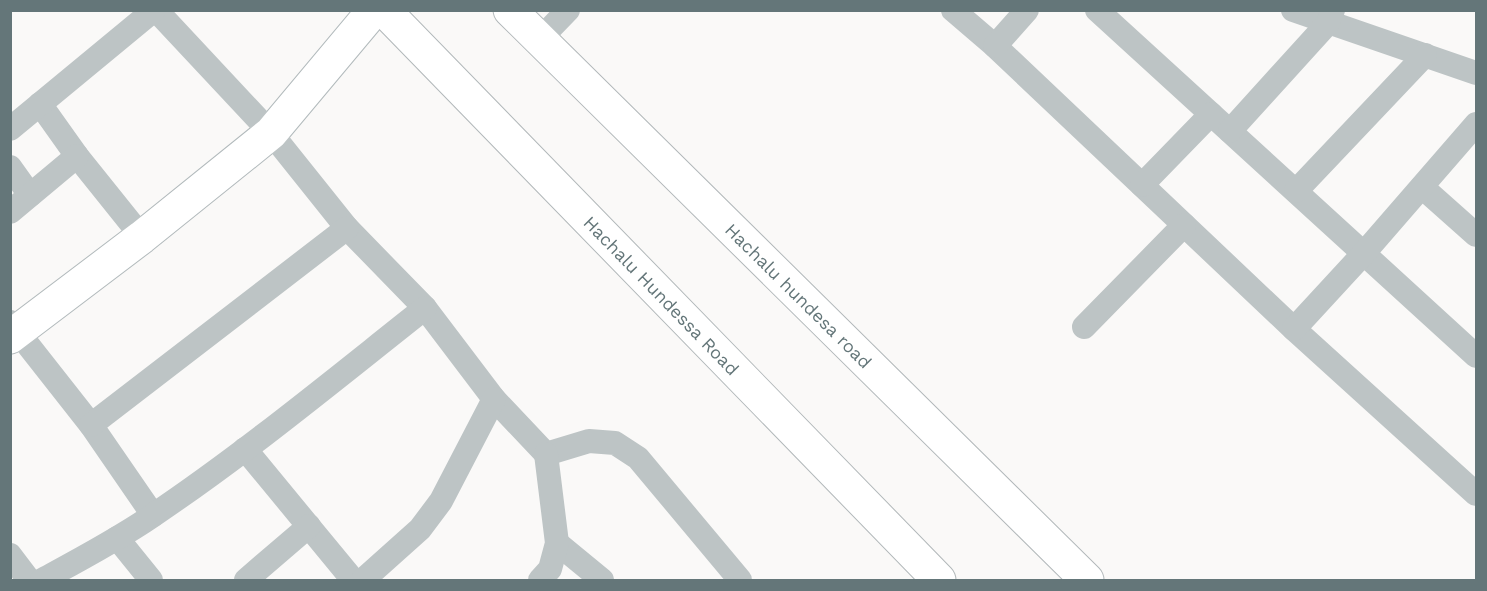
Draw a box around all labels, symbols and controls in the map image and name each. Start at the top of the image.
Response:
street label: Hachalu Hundessa Road [580,211,744,379]
street label: Hachalu hundesa road [721,218,876,372]

